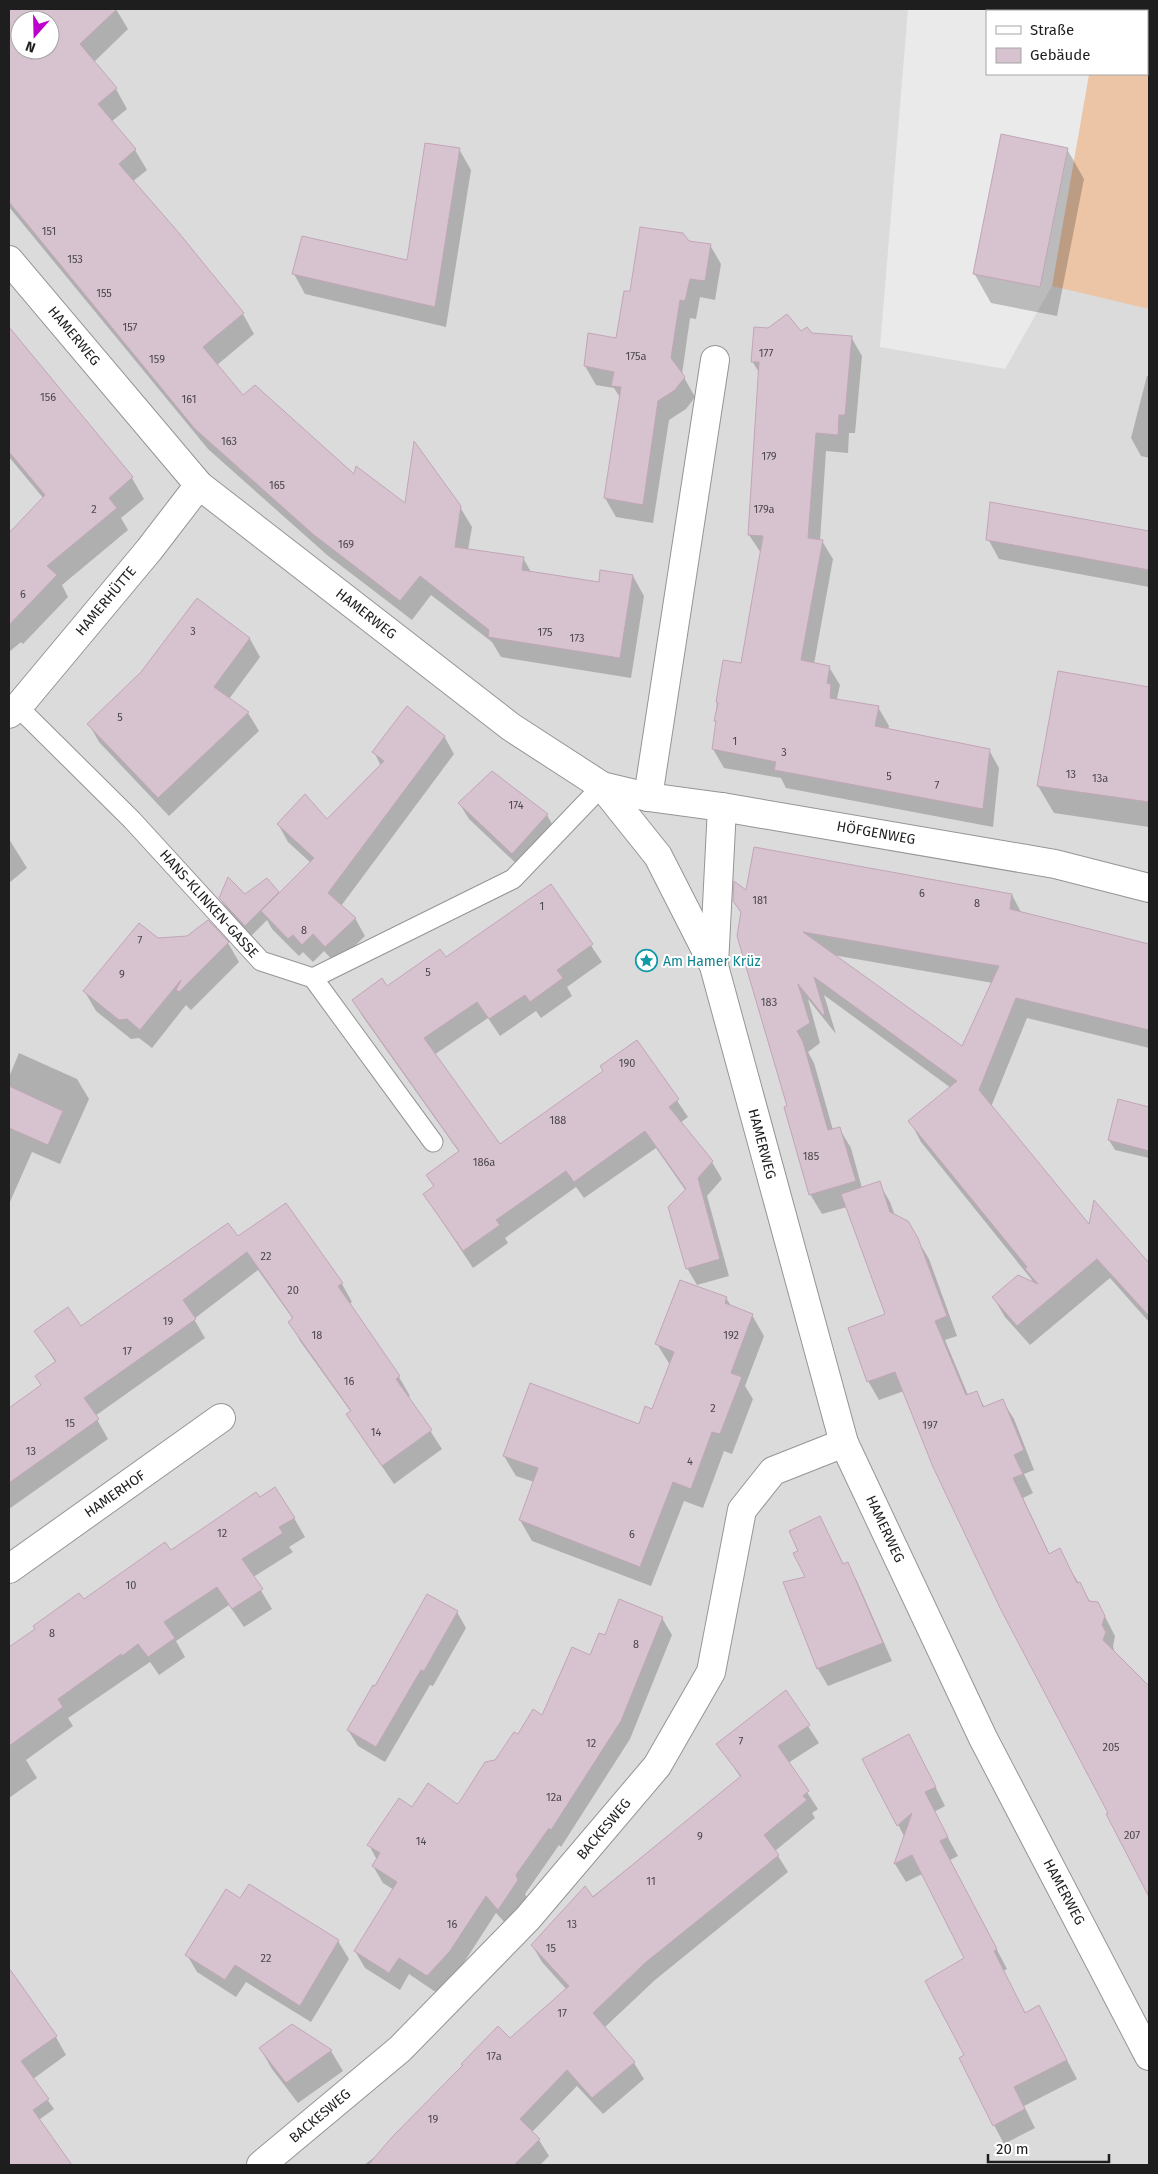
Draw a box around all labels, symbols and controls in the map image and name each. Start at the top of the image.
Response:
north arrow [10,10,60,60]
legend [986,10,1148,75]
text: Straße [1030,21,1074,39]
text: N [23,37,38,56]
text: Gebäude [1030,46,1090,64]
house number: 151 [42,225,56,238]
house number: 153 [67,253,83,266]
house number: 155 [96,287,112,300]
street label: HAMERWEG [44,303,104,369]
house number: 157 [123,321,138,334]
house number: 177 [759,347,773,360]
house number: 175a [626,350,647,363]
house number: 159 [149,353,165,366]
house number: 156 [40,391,56,404]
house number: 161 [182,393,196,406]
house number: 163 [221,435,237,448]
house number: 179 [761,450,777,463]
house number: 165 [269,479,286,492]
house number: 2 [91,503,97,516]
house number: 179a [753,503,775,516]
house number: 169 [338,538,354,551]
street label: HAMERHÜTTE [71,562,140,639]
street label: HAMERWEG [332,585,400,643]
house number: 6 [20,588,26,601]
house number: 3 [190,625,196,638]
house number: 175 [538,626,553,639]
house number: 173 [569,632,585,645]
house number: 5 [117,711,123,724]
house number: 1 [733,735,737,748]
house number: 3 [781,746,787,759]
house number: 13 [1066,768,1076,781]
house number: 5 [886,770,892,783]
house number: 13a [1092,772,1108,785]
house number: 7 [935,779,940,792]
house number: 174 [508,799,524,812]
street label: HÖFGENWEG [835,817,917,848]
street label: HANS-KLINKEN-GASSE [156,846,262,962]
house number: 6 [919,887,925,900]
house number: 181 [752,894,768,907]
house number: 8 [974,897,980,910]
house number: 1 [540,900,544,913]
house number: 8 [301,924,307,937]
house number: 7 [138,934,143,947]
place icon: Am Hamer Krüz [635,949,659,973]
place label: Am Hamer Krüz [663,953,761,970]
house number: 5 [425,966,431,979]
house number: 9 [119,968,125,981]
house number: 183 [761,996,777,1009]
house number: 190 [619,1057,635,1070]
street label: HAMERWEG [744,1107,780,1181]
house number: 188 [550,1114,566,1127]
house number: 185 [803,1150,820,1163]
house number: 186a [473,1156,495,1169]
house number: 22 [261,1250,271,1263]
house number: 20 [287,1284,299,1297]
house number: 19 [163,1315,173,1328]
house number: 18 [312,1329,322,1342]
house number: 192 [723,1329,739,1342]
house number: 17 [122,1345,132,1358]
house number: 16 [344,1375,354,1388]
house number: 2 [710,1402,716,1415]
house number: 15 [65,1417,76,1430]
house number: 197 [922,1419,938,1432]
house number: 14 [371,1426,381,1439]
house number: 13 [26,1445,36,1458]
house number: 4 [687,1455,693,1468]
street label: HAMERHOF [81,1467,149,1521]
street label: HAMERWEG [862,1493,908,1565]
house number: 12 [217,1527,227,1540]
house number: 6 [629,1528,635,1541]
house number: 10 [126,1579,136,1592]
house number: 8 [49,1627,55,1640]
house number: 8 [633,1638,639,1651]
house number: 7 [739,1735,744,1748]
house number: 12 [586,1737,596,1750]
house number: 205 [1102,1741,1120,1754]
house number: 12a [546,1791,562,1804]
street label: BACKESWEG [573,1795,635,1863]
house number: 207 [1124,1829,1140,1842]
house number: 9 [697,1830,703,1843]
house number: 14 [416,1835,426,1848]
street label: HAMERWEG [1040,1856,1088,1928]
house number: 11 [646,1875,656,1888]
house number: 16 [447,1918,457,1931]
house number: 13 [567,1918,577,1931]
house number: 15 [546,1942,557,1955]
house number: 22 [261,1952,271,1965]
house number: 17 [557,2007,567,2020]
house number: 17a [486,2050,502,2063]
street label: BACKESWEG [286,2085,354,2147]
house number: 19 [428,2113,438,2126]
scale bar [988,2132,1109,2164]
text: 20 m [996,2140,1029,2158]

